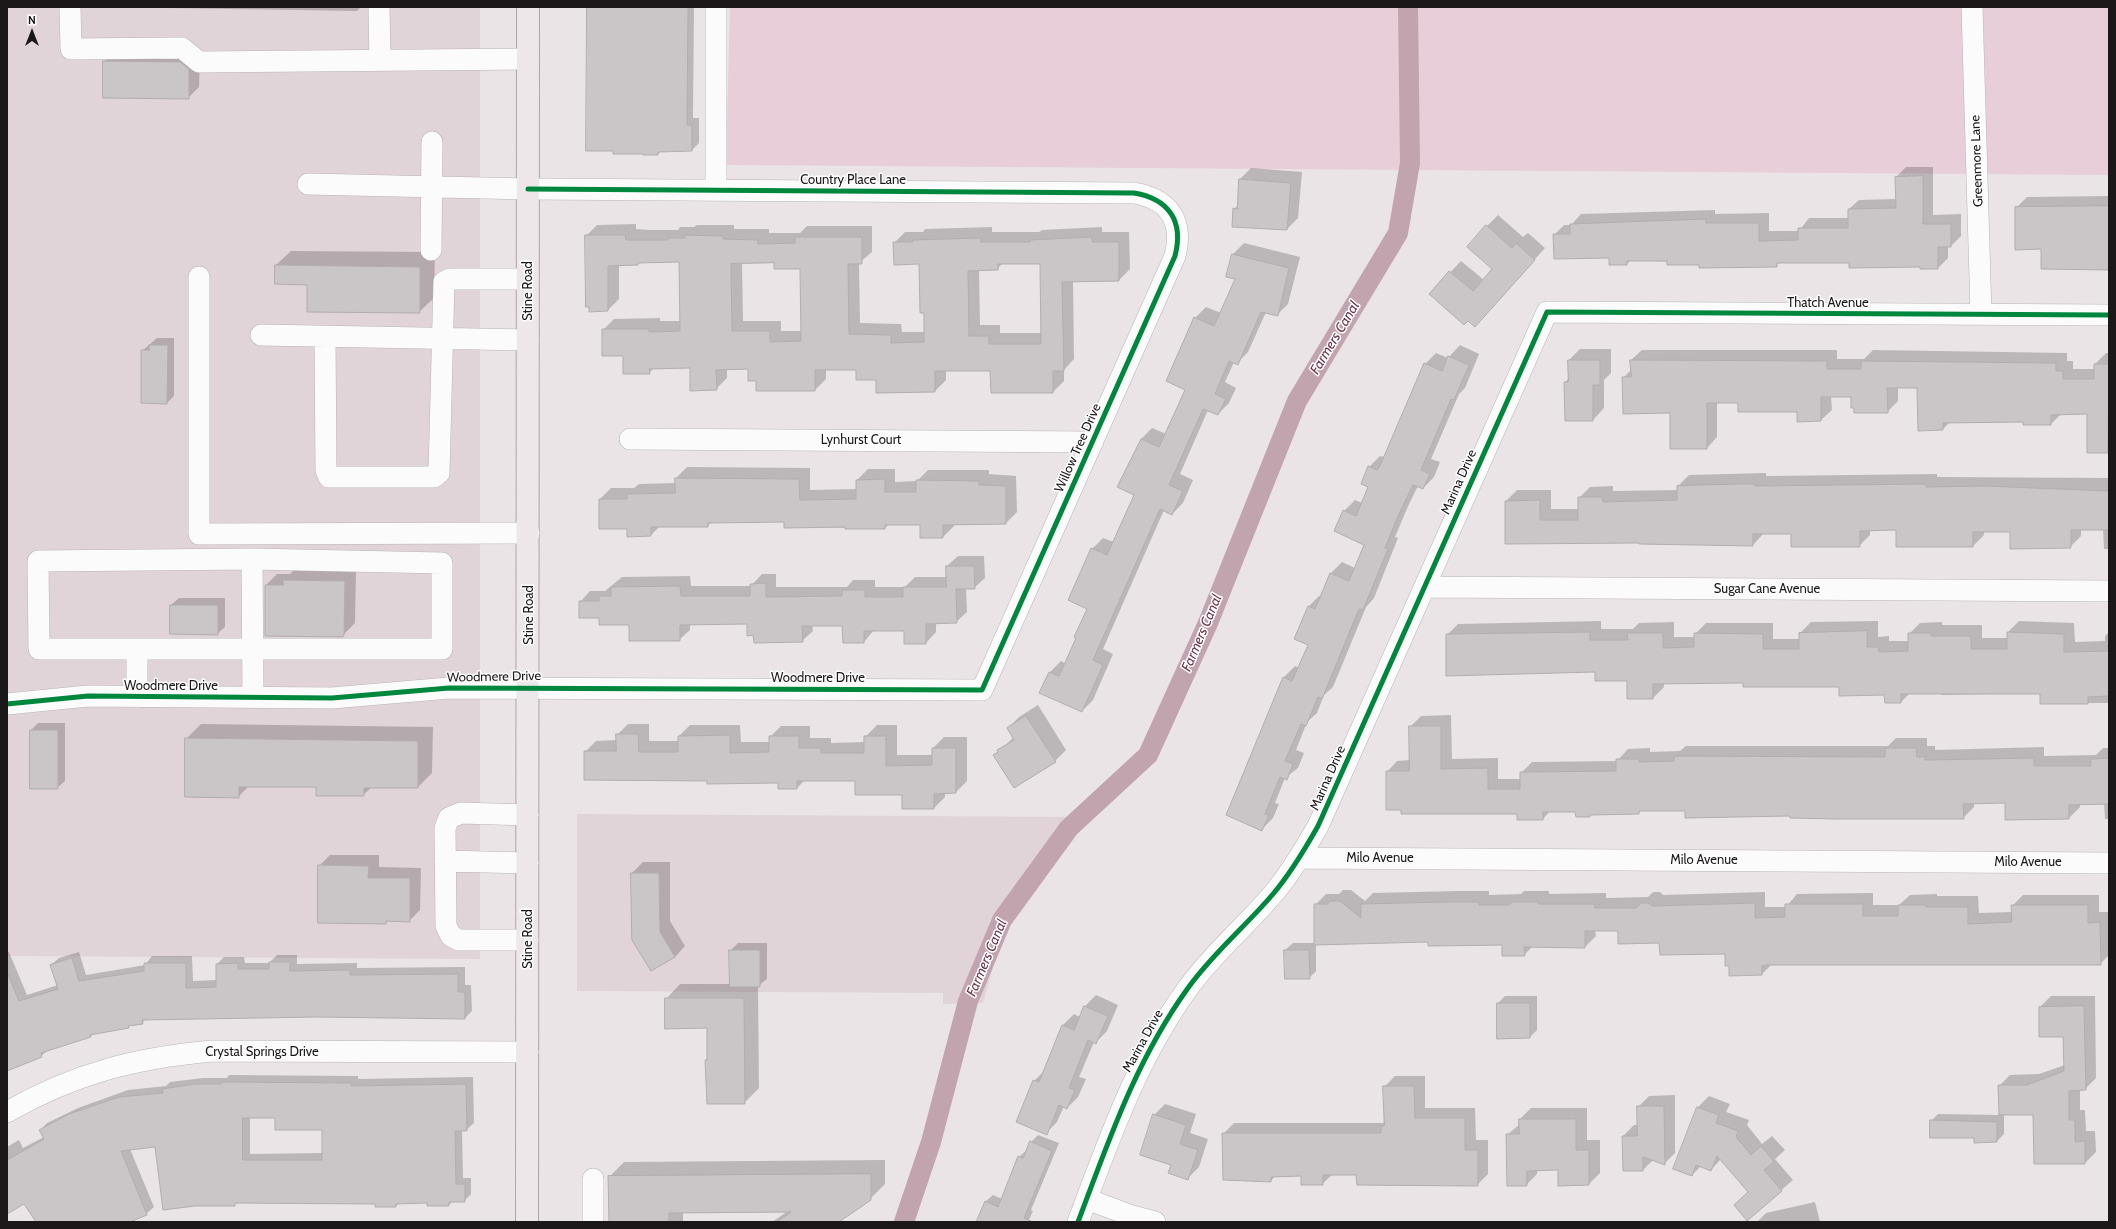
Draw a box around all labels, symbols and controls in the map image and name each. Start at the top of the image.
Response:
north arrow [12,12,52,52]
text: N [28,13,36,27]
street label: Greenmore Lane [1968,115,1986,207]
street label: Country Place Lane [800,172,906,188]
street label: Stine Road [520,261,536,321]
street label: Thatch Avenue [1787,295,1869,311]
water label: Farmers Canal [1307,299,1363,377]
street label: Willow Tree Drive [1051,401,1105,495]
street label: Lynhurst Court [821,432,901,448]
street label: Marina Drive [1438,447,1480,517]
street label: Sugar Cane Avenue [1714,581,1820,597]
street label: Stine Road [521,585,537,645]
water label: Farmers Canal [1178,592,1226,674]
street label: Woodmere Drive [447,668,541,686]
street label: Woodmere Drive [771,670,865,686]
street label: Woodmere Drive [124,678,218,694]
street label: Marina Drive [1307,743,1349,813]
street label: Milo Avenue [1346,850,1414,866]
street label: Milo Avenue [1670,852,1738,868]
street label: Milo Avenue [1994,854,2062,870]
street label: Stine Road [520,909,536,969]
water label: Farmers Canal [963,917,1011,999]
street label: Marina Drive [1119,1007,1167,1075]
street label: Crystal Springs Drive [205,1044,319,1060]

